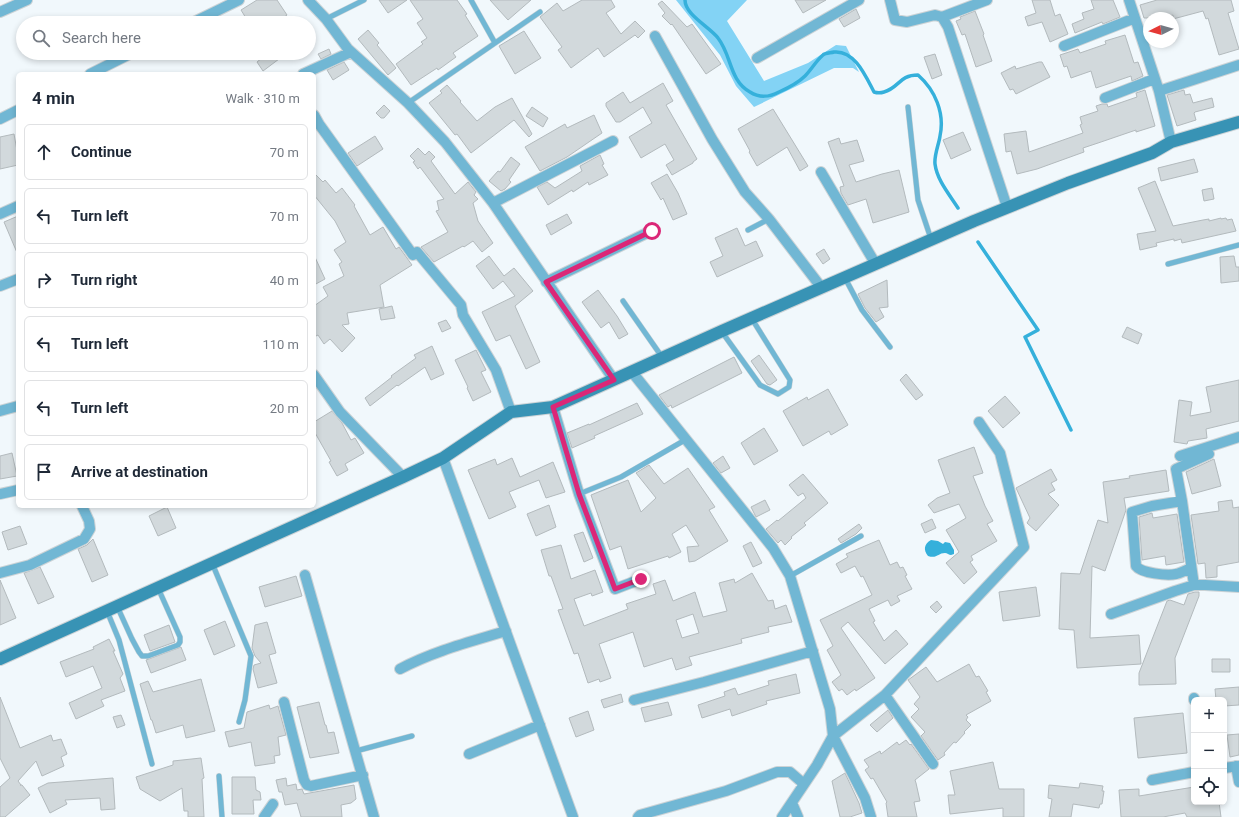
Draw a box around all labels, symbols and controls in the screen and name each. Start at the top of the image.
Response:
north arrow [1143,12,1179,48]
search box [16,16,316,60]
icon: search [30,27,52,49]
text: Search here [62,29,141,47]
text: 4 min [32,88,75,108]
text: Walk · 310 m [225,91,300,106]
icon: ahead [33,141,55,163]
text: Continue [71,143,132,161]
text: 70 m [270,145,299,160]
icon: left [33,205,55,227]
text: Turn left [71,207,128,225]
text: 70 m [270,209,299,224]
route start [643,222,661,240]
icon: right [33,269,55,291]
text: Turn right [71,271,137,289]
text: 40 m [270,273,299,288]
icon: left [33,333,55,355]
text: Turn left [71,335,128,353]
text: 110 m [262,337,299,352]
icon: left [33,397,55,419]
text: Turn left [71,399,128,417]
text: 20 m [270,401,299,416]
icon: arrive [33,461,55,483]
text: Arrive at destination [71,463,208,481]
route end [632,570,650,588]
map controls [1191,697,1227,805]
button: + [1191,697,1227,733]
button: − [1191,733,1227,769]
button: locate [1191,769,1227,805]

